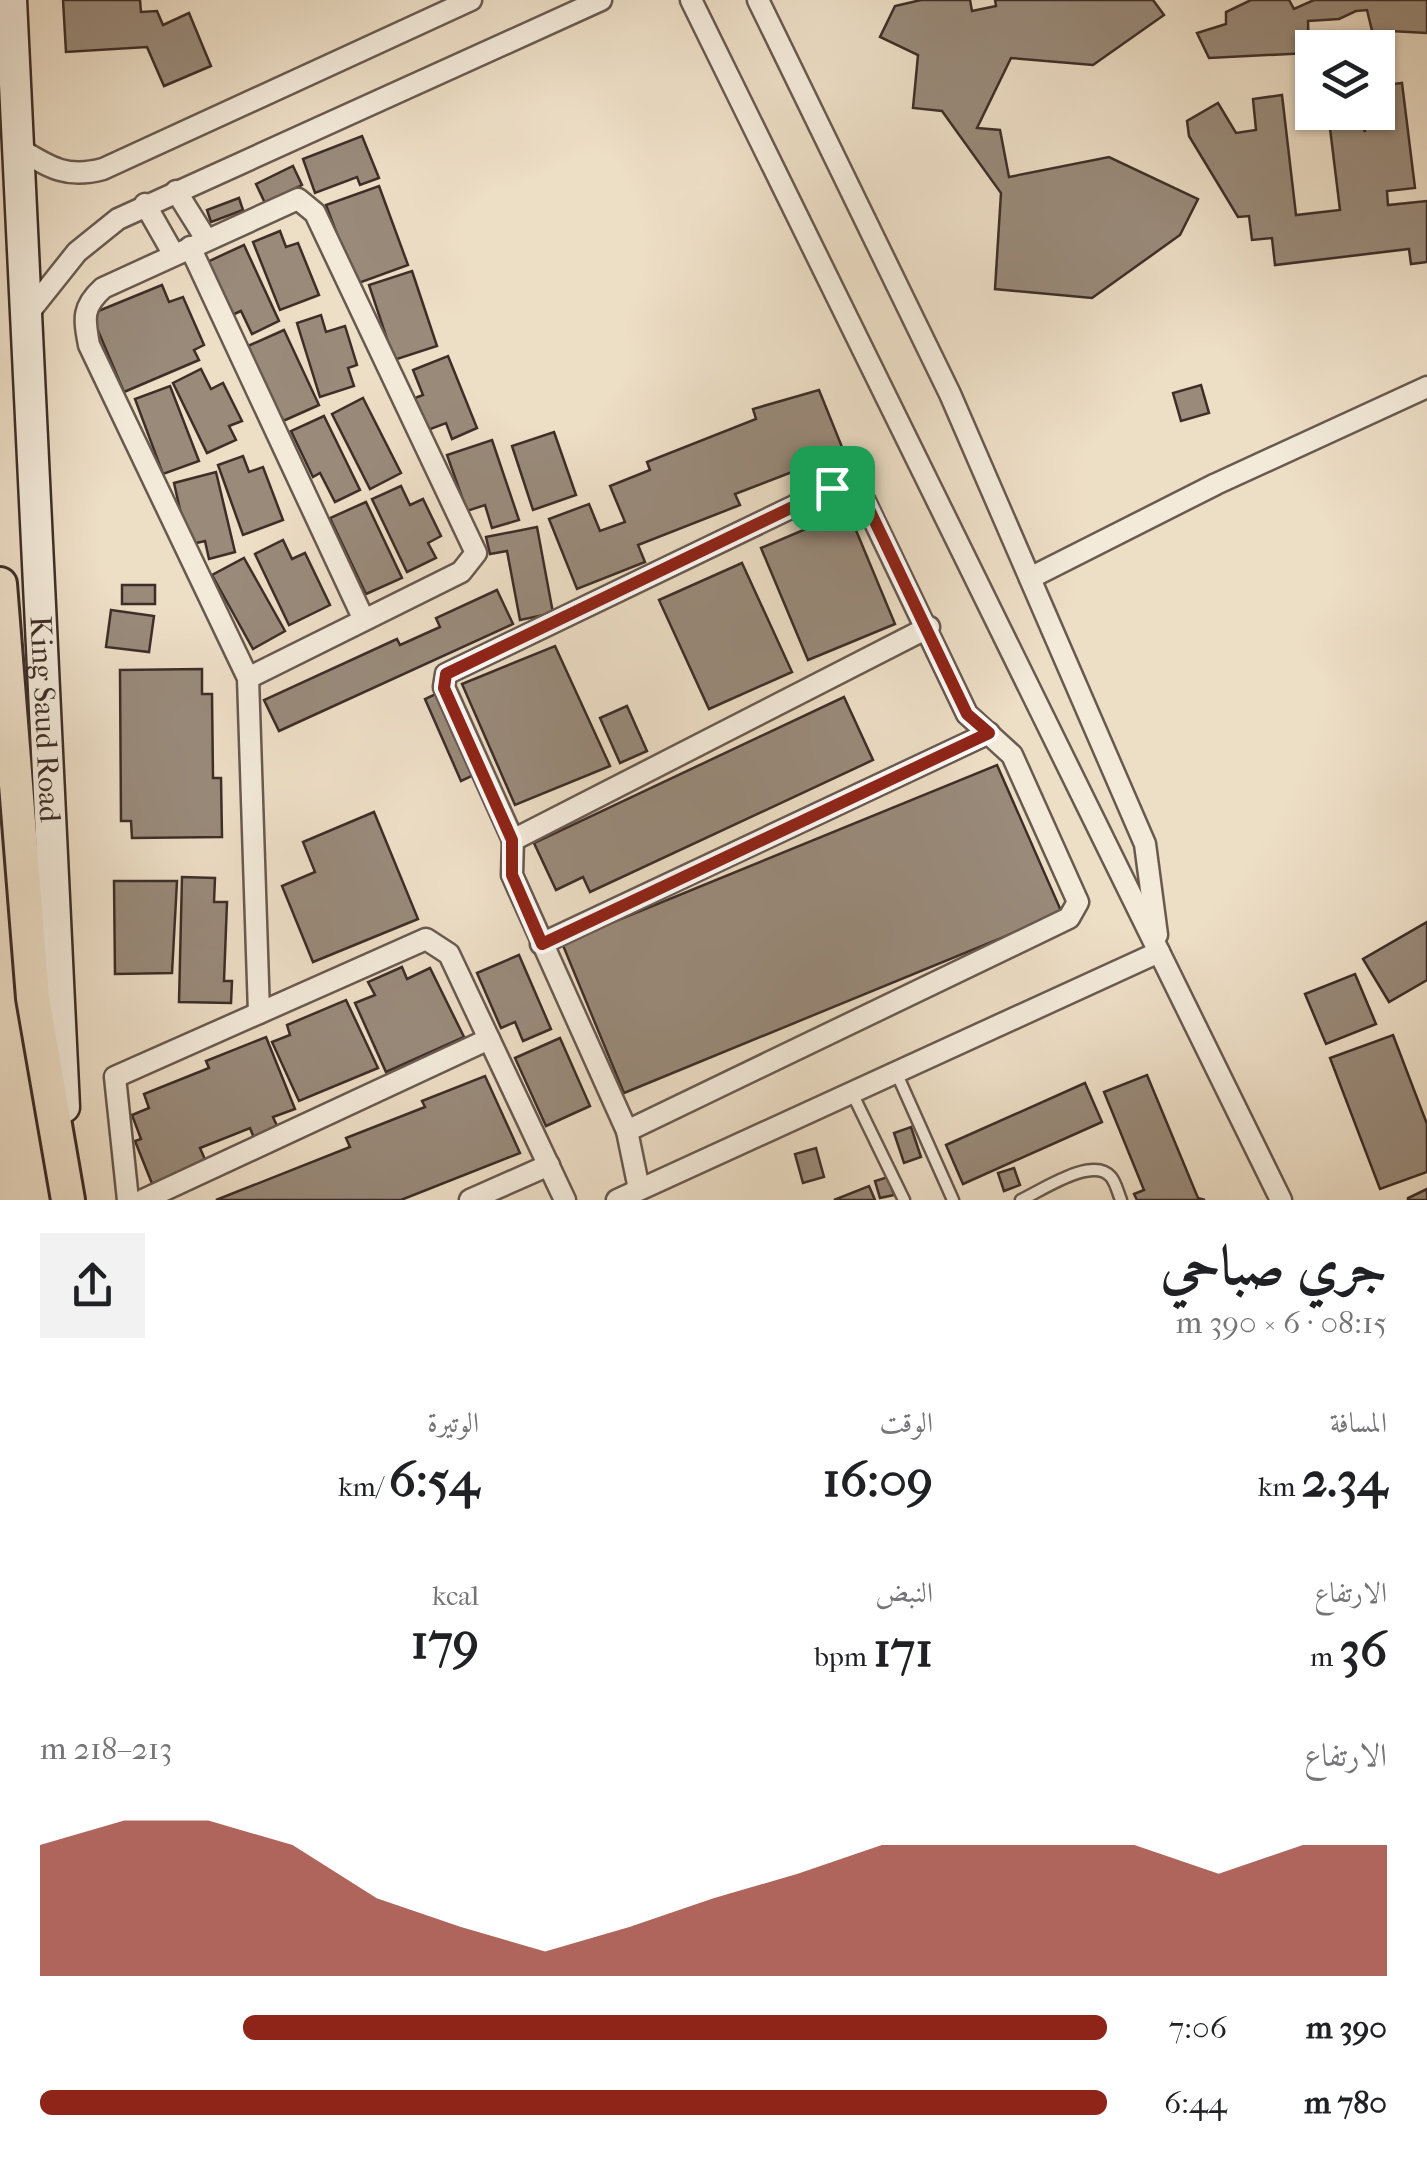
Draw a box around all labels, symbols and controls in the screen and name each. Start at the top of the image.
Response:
map controls [1295,30,1395,130]
button: layers [1295,30,1395,130]
pin [790,446,875,531]
icon: arrive [805,461,860,516]
street label: King Saud Road [23,615,68,824]
button: share [40,1233,145,1338]
text: جري صباحي [1160,1234,1387,1298]
text: 08:15 · 6 × 390 m [1176,1304,1387,1341]
text: الوتيرة [427,1406,479,1439]
text: الوقت [879,1406,933,1439]
text: المسافة [1330,1406,1387,1439]
text: 6:54 [389,1450,479,1509]
text: 16:09 [822,1450,933,1509]
text: 2.34 [1302,1450,1387,1509]
text: /km [338,1470,389,1503]
text: km [1258,1470,1302,1503]
text: النبض [875,1576,933,1609]
text: الارتفاع [1314,1576,1387,1609]
text: kcal [432,1579,479,1612]
text: 179 [411,1612,479,1671]
text: 171 [873,1620,933,1679]
text: 36 [1339,1620,1387,1679]
text: bpm [814,1640,873,1673]
text: m [1310,1640,1339,1673]
text: 213–218 m [40,1730,172,1767]
text: الارتفاع [1304,1737,1387,1774]
text: 7:06 [1169,2009,1227,2046]
text: 390 m [1306,2009,1387,2046]
text: 6:44 [1164,2084,1227,2121]
text: 780 m [1304,2084,1387,2121]

